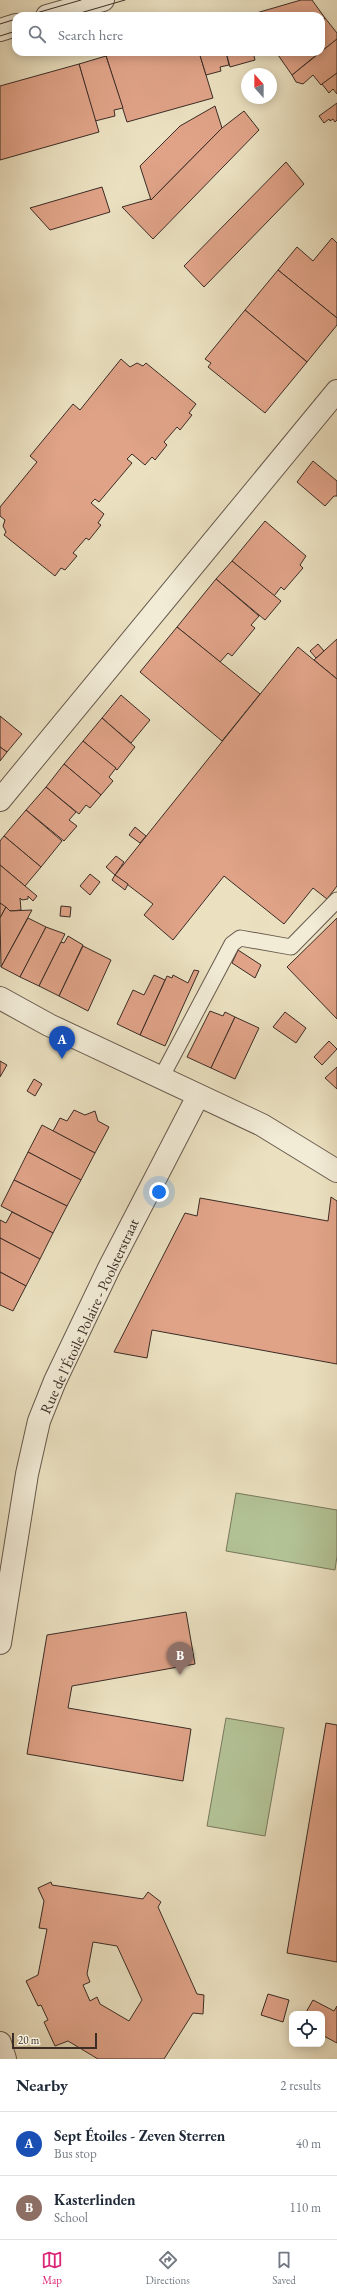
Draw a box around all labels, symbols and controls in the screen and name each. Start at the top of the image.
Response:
search box [12,12,325,56]
icon: search [26,23,48,45]
text: Search here [58,25,123,44]
north arrow [241,68,277,104]
pin: A [49,1026,75,1059]
your location [149,1182,169,1202]
street label: Rue de l'Étoile Polaire - Poolsterstraat [35,1215,143,1417]
pin: B [167,1642,193,1675]
map controls [289,2011,325,2047]
button: locate [289,2011,325,2047]
scale bar [12,2031,97,2050]
text: 20 m [18,2033,39,2047]
text: Nearby [16,2074,68,2096]
text: 2 results [280,2077,321,2094]
text: Sept Étoiles - Zeven Sterren [54,2126,225,2145]
text: A [24,2135,34,2152]
text: 40 m [296,2135,321,2152]
text: Bus stop [54,2145,97,2162]
text: Kasterlinden [54,2190,136,2209]
text: B [25,2199,33,2216]
text: 110 m [290,2199,321,2216]
text: School [54,2209,88,2226]
tab: Map [41,2249,63,2287]
tab: Directions [146,2249,190,2287]
tab: Saved [272,2249,296,2287]

